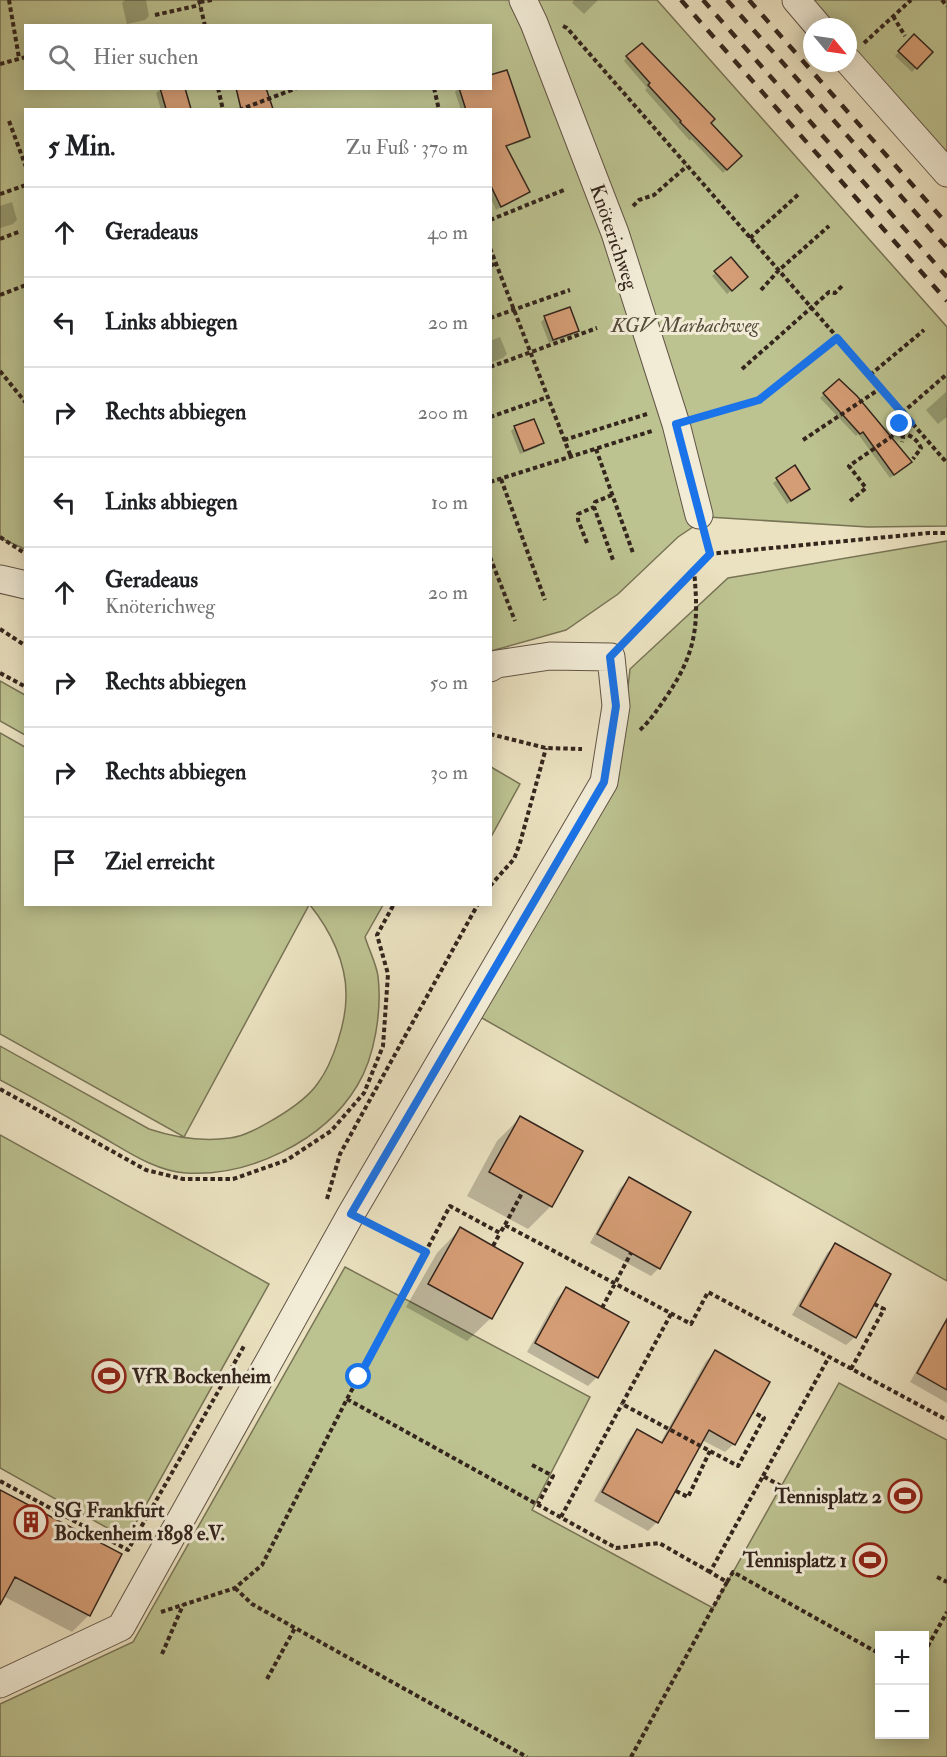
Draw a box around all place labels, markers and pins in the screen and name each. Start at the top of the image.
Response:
sports icon: VfR Bockenheim [91,1358,127,1394]
place label: VfR Bockenheim [131,1364,272,1389]
sports icon: Tennisplatz 2 [887,1478,923,1514]
place label: Tennisplatz 2 [774,1484,882,1510]
place label: SG Frankfurt Bockenheim 1898 e.V. [54,1498,225,1546]
building icon: SG Frankfurt Bockenheim 1898 e.V. [13,1504,49,1540]
sports icon: Tennisplatz 1 [852,1542,888,1578]
place label: Tennisplatz 1 [742,1548,847,1574]

